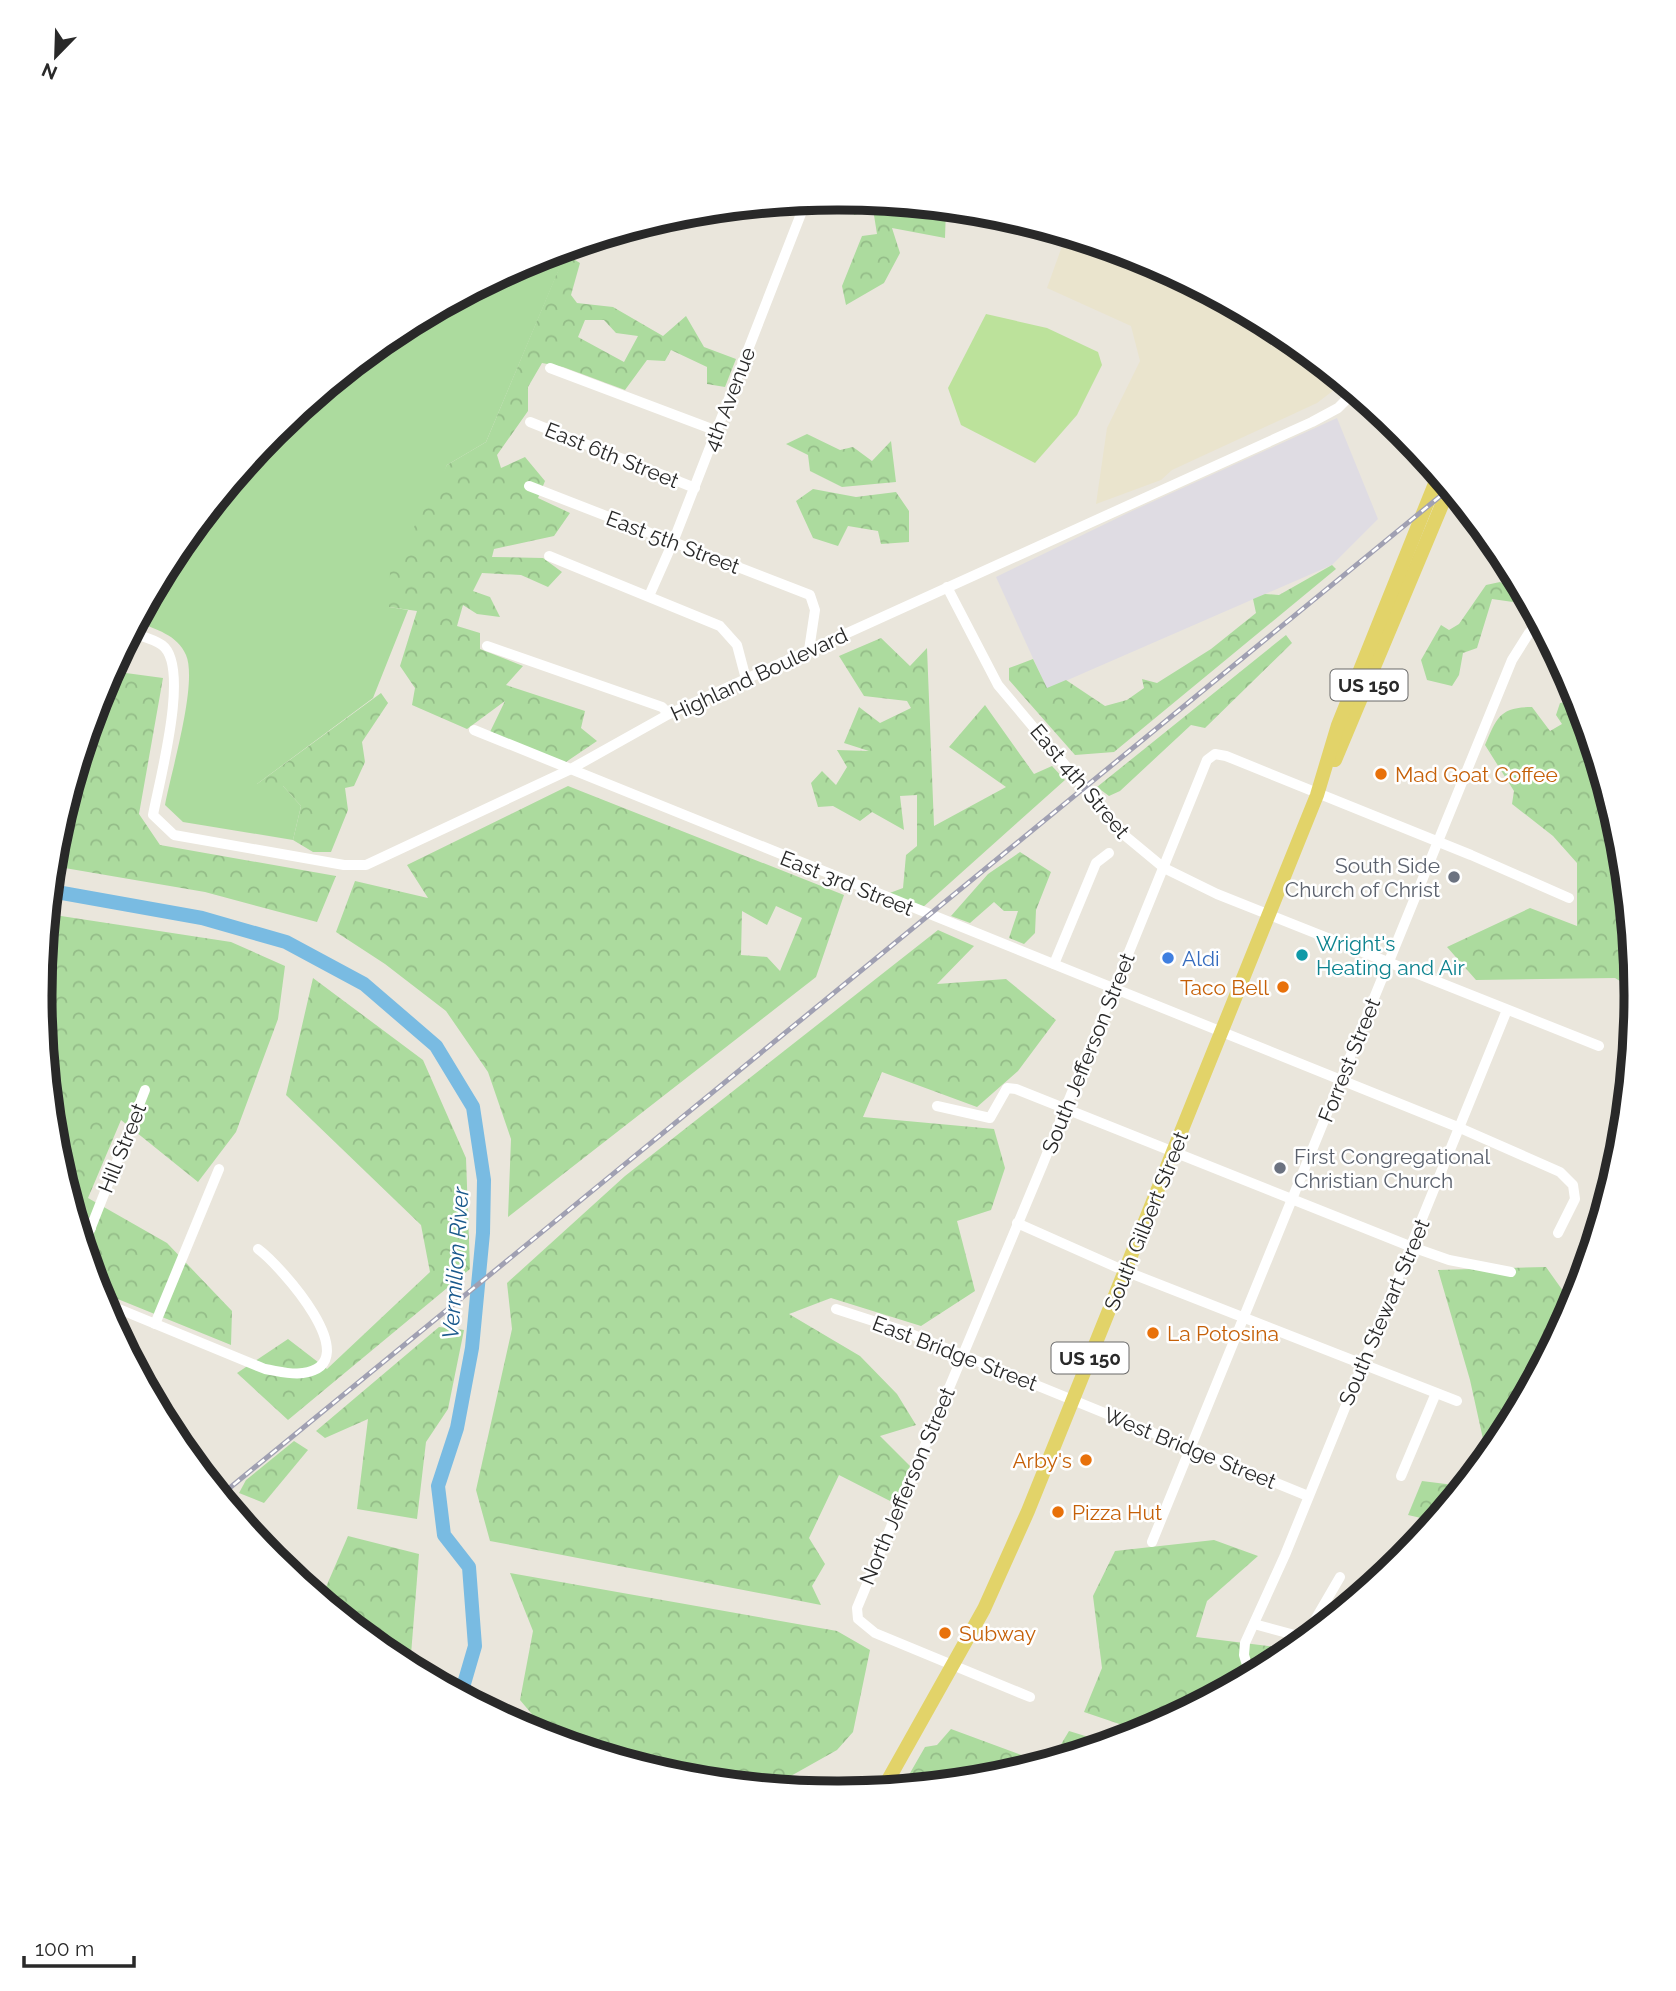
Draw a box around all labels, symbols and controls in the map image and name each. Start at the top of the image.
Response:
north arrow [21,21,91,91]
text: N [38,59,60,85]
street label: 4th Avenue [698,344,760,454]
street label: East 6th Street [541,417,683,493]
street label: East 5th Street [603,505,743,579]
street label: Highland Boulevard [667,622,851,726]
road number: US 150 [1330,670,1408,700]
street label: East 4th Street [1025,719,1135,843]
place label: Mad Goat Coffee [1395,762,1558,787]
marker: Mad Goat Coffee [1373,766,1389,782]
street label: East 3rd Street [777,845,917,921]
place label: South Side Church of Christ [1285,853,1440,902]
marker: South Side Church of Christ [1446,869,1462,885]
place label: Wright's Heating and Air [1316,931,1465,980]
place label: Aldi [1182,946,1220,971]
marker: Wright's Heating and Air [1294,947,1310,963]
street label: South Jefferson Street [1036,949,1140,1157]
marker: Aldi [1160,950,1176,966]
place label: Taco Bell [1180,975,1269,1000]
marker: Taco Bell [1275,979,1291,995]
street label: Forrest Street [1313,994,1385,1126]
street label: Hill Street [93,1100,151,1196]
street label: South Gilbert Street [1099,1128,1193,1314]
place label: First Congregational Christian Church [1294,1144,1490,1193]
marker: First Congregational Christian Church [1272,1160,1288,1176]
water label: Vermilion River [436,1185,474,1340]
street label: South Stewart Street [1333,1215,1435,1409]
street label: East Bridge Street [869,1310,1041,1396]
place label: La Potosina [1167,1321,1279,1346]
marker: La Potosina [1145,1325,1161,1341]
road number: US 150 [1052,1342,1128,1374]
street label: North Jefferson Street [854,1383,960,1589]
street label: West Bridge Street [1100,1402,1280,1494]
place label: Arby's [1012,1448,1072,1473]
marker: Arby's [1078,1452,1094,1468]
place label: Pizza Hut [1072,1500,1162,1525]
marker: Pizza Hut [1050,1504,1066,1520]
place label: Subway [959,1621,1036,1646]
marker: Subway [937,1625,953,1641]
scale bar [24,1924,135,1968]
text: 100 m [35,1936,94,1961]

